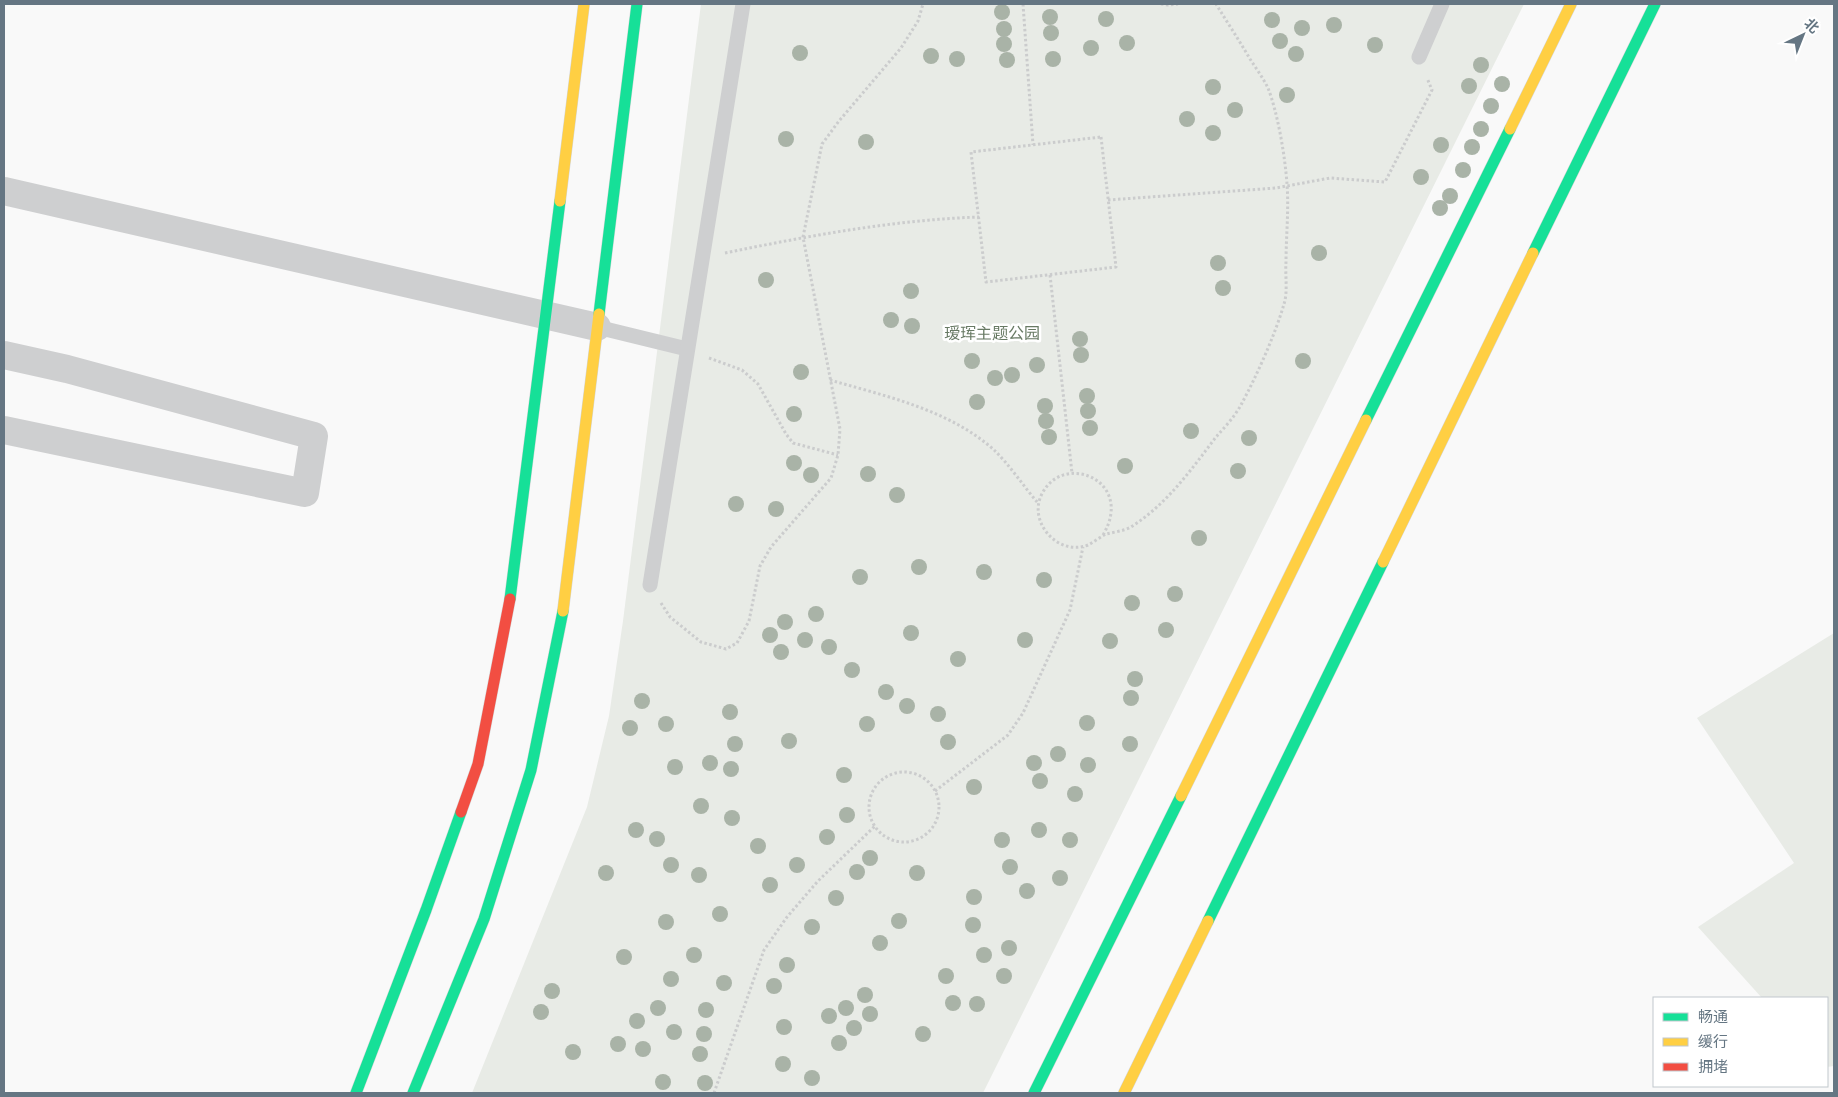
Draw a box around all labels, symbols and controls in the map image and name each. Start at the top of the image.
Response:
north arrow [1778,10,1828,60]
text: 北 [1801,15,1822,37]
park label: 瑷珲主题公园 [944,325,1040,344]
legend [1653,997,1828,1087]
text: 畅通 [1698,1008,1728,1027]
text: 缓行 [1698,1033,1728,1052]
text: 拥堵 [1698,1058,1728,1077]

